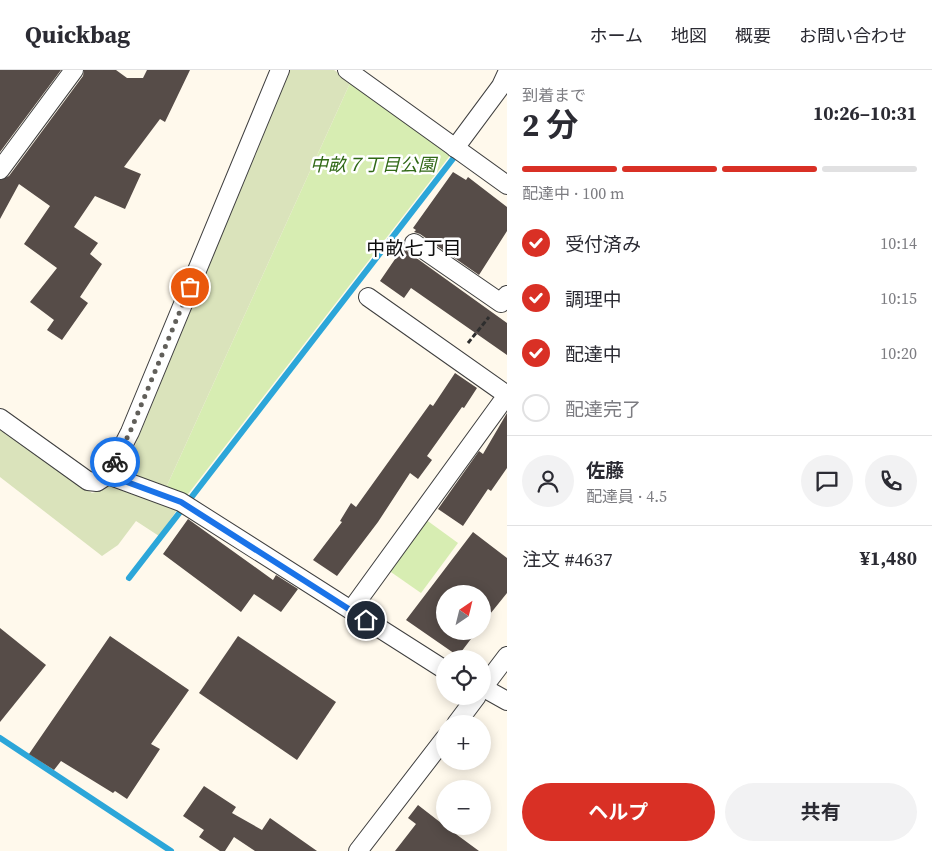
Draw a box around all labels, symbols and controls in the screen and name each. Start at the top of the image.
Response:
text: Quickbag [25,18,130,51]
text: ホーム [590,23,643,48]
text: 地図 [671,23,707,48]
text: 概要 [735,23,771,48]
text: お問い合わせ [799,23,907,48]
text: 到着まで [522,84,586,106]
text: 10:26–10:31 [813,100,917,126]
text: 2 分 [522,103,578,147]
park label: 中畝７丁目公園 [310,152,439,177]
text: 配達中 · 100 m [522,182,624,204]
icon: check [522,229,550,257]
text: 受付済み [565,231,641,257]
text: 10:14 [880,232,917,254]
district label: 中畝七丁目 [366,235,462,261]
pin [169,266,211,308]
icon: bag [176,273,204,301]
icon: check [522,284,550,312]
text: 調理中 [565,286,622,312]
text: 10:15 [880,287,917,309]
icon: check [522,339,550,367]
text: 配達中 [565,341,622,367]
text: 10:20 [880,342,917,364]
text: 配達完了 [565,396,641,422]
courier [90,437,140,487]
icon: bike [101,448,129,476]
button: person [522,455,574,507]
button: chat [801,455,853,507]
button: phone [865,455,917,507]
text: 佐藤 [586,457,624,483]
text: 配達員 · 4.5 [586,485,667,507]
text: ¥1,480 [860,545,917,571]
text: 注文 #4637 [522,546,612,572]
north arrow [436,585,491,640]
map controls [436,585,491,835]
pin [345,599,387,641]
icon: home [352,606,380,634]
button: locate [436,650,491,705]
button: + [436,715,491,770]
button: − [436,780,491,835]
button: ヘルプ [522,783,715,841]
button: 共有 [725,783,917,841]

